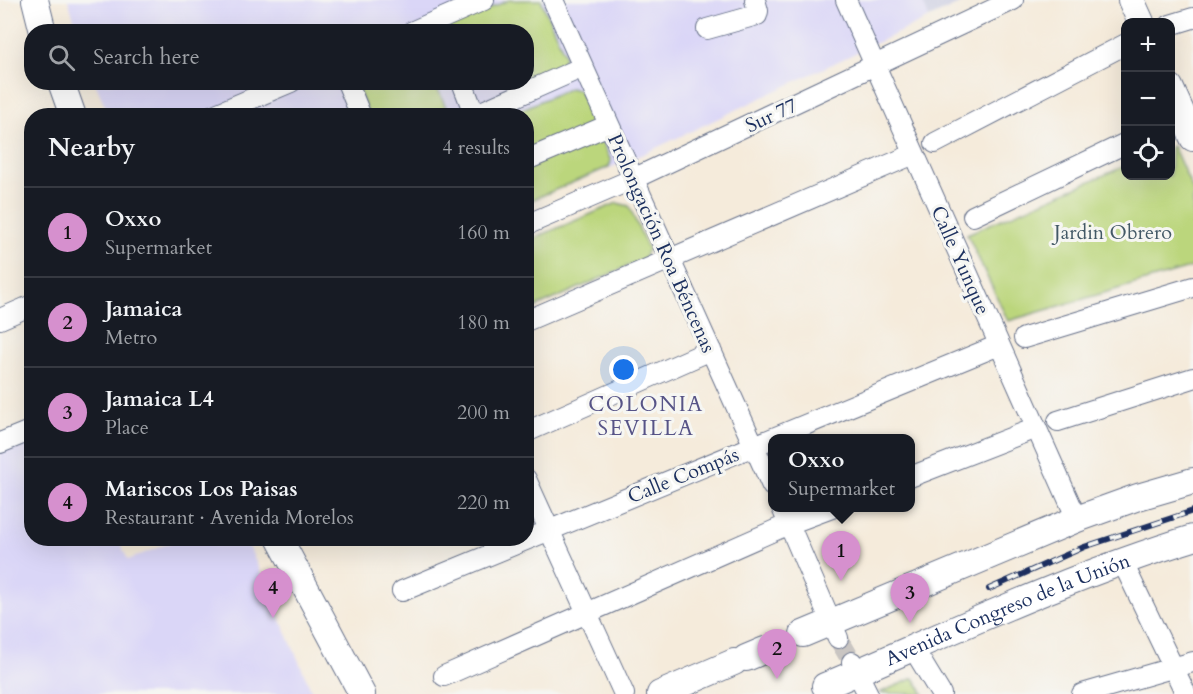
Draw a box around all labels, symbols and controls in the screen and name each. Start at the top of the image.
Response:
map controls [1121,18,1175,180]
button: + [1121,18,1175,72]
search box [24,24,534,90]
icon: search [45,41,78,74]
text: Search here [93,42,200,72]
button: − [1121,72,1175,126]
street label: Sur 77 [741,92,801,139]
button: locate [1121,126,1175,180]
street label: Prolongación Roa Béncenas [601,129,722,357]
text: Nearby [48,130,136,165]
text: 4 results [442,134,510,161]
street label: Calle Yunque [924,201,997,319]
text: Oxxo [105,204,161,234]
text: 1 [62,219,73,246]
text: 160 m [457,219,510,246]
park label: Jardin Obrero [1051,219,1172,246]
text: Supermarket [105,234,212,261]
text: Jamaica [105,294,183,324]
text: 2 [62,309,73,336]
text: 180 m [457,309,510,336]
text: Metro [105,324,157,351]
your location [609,355,638,384]
text: Jamaica L4 [105,384,214,414]
district label: COLONIA SEVILLA [588,390,704,443]
text: 3 [62,399,73,426]
text: 200 m [457,399,510,426]
text: Place [105,414,149,441]
popup [768,434,915,512]
street label: Calle Compás [624,441,743,510]
text: Oxxo [788,445,844,475]
text: Mariscos Los Paisas [105,474,298,504]
text: Supermarket [788,475,895,502]
text: 4 [62,489,73,516]
text: 220 m [457,489,510,516]
text: Restaurant · Avenida Morelos [105,504,354,531]
pin: 1 [822,532,860,581]
street label: Avenida Congreso de la Unión [881,547,1134,672]
pin: 4 [254,568,292,618]
pin: 3 [890,574,930,623]
pin: 2 [758,630,796,679]

